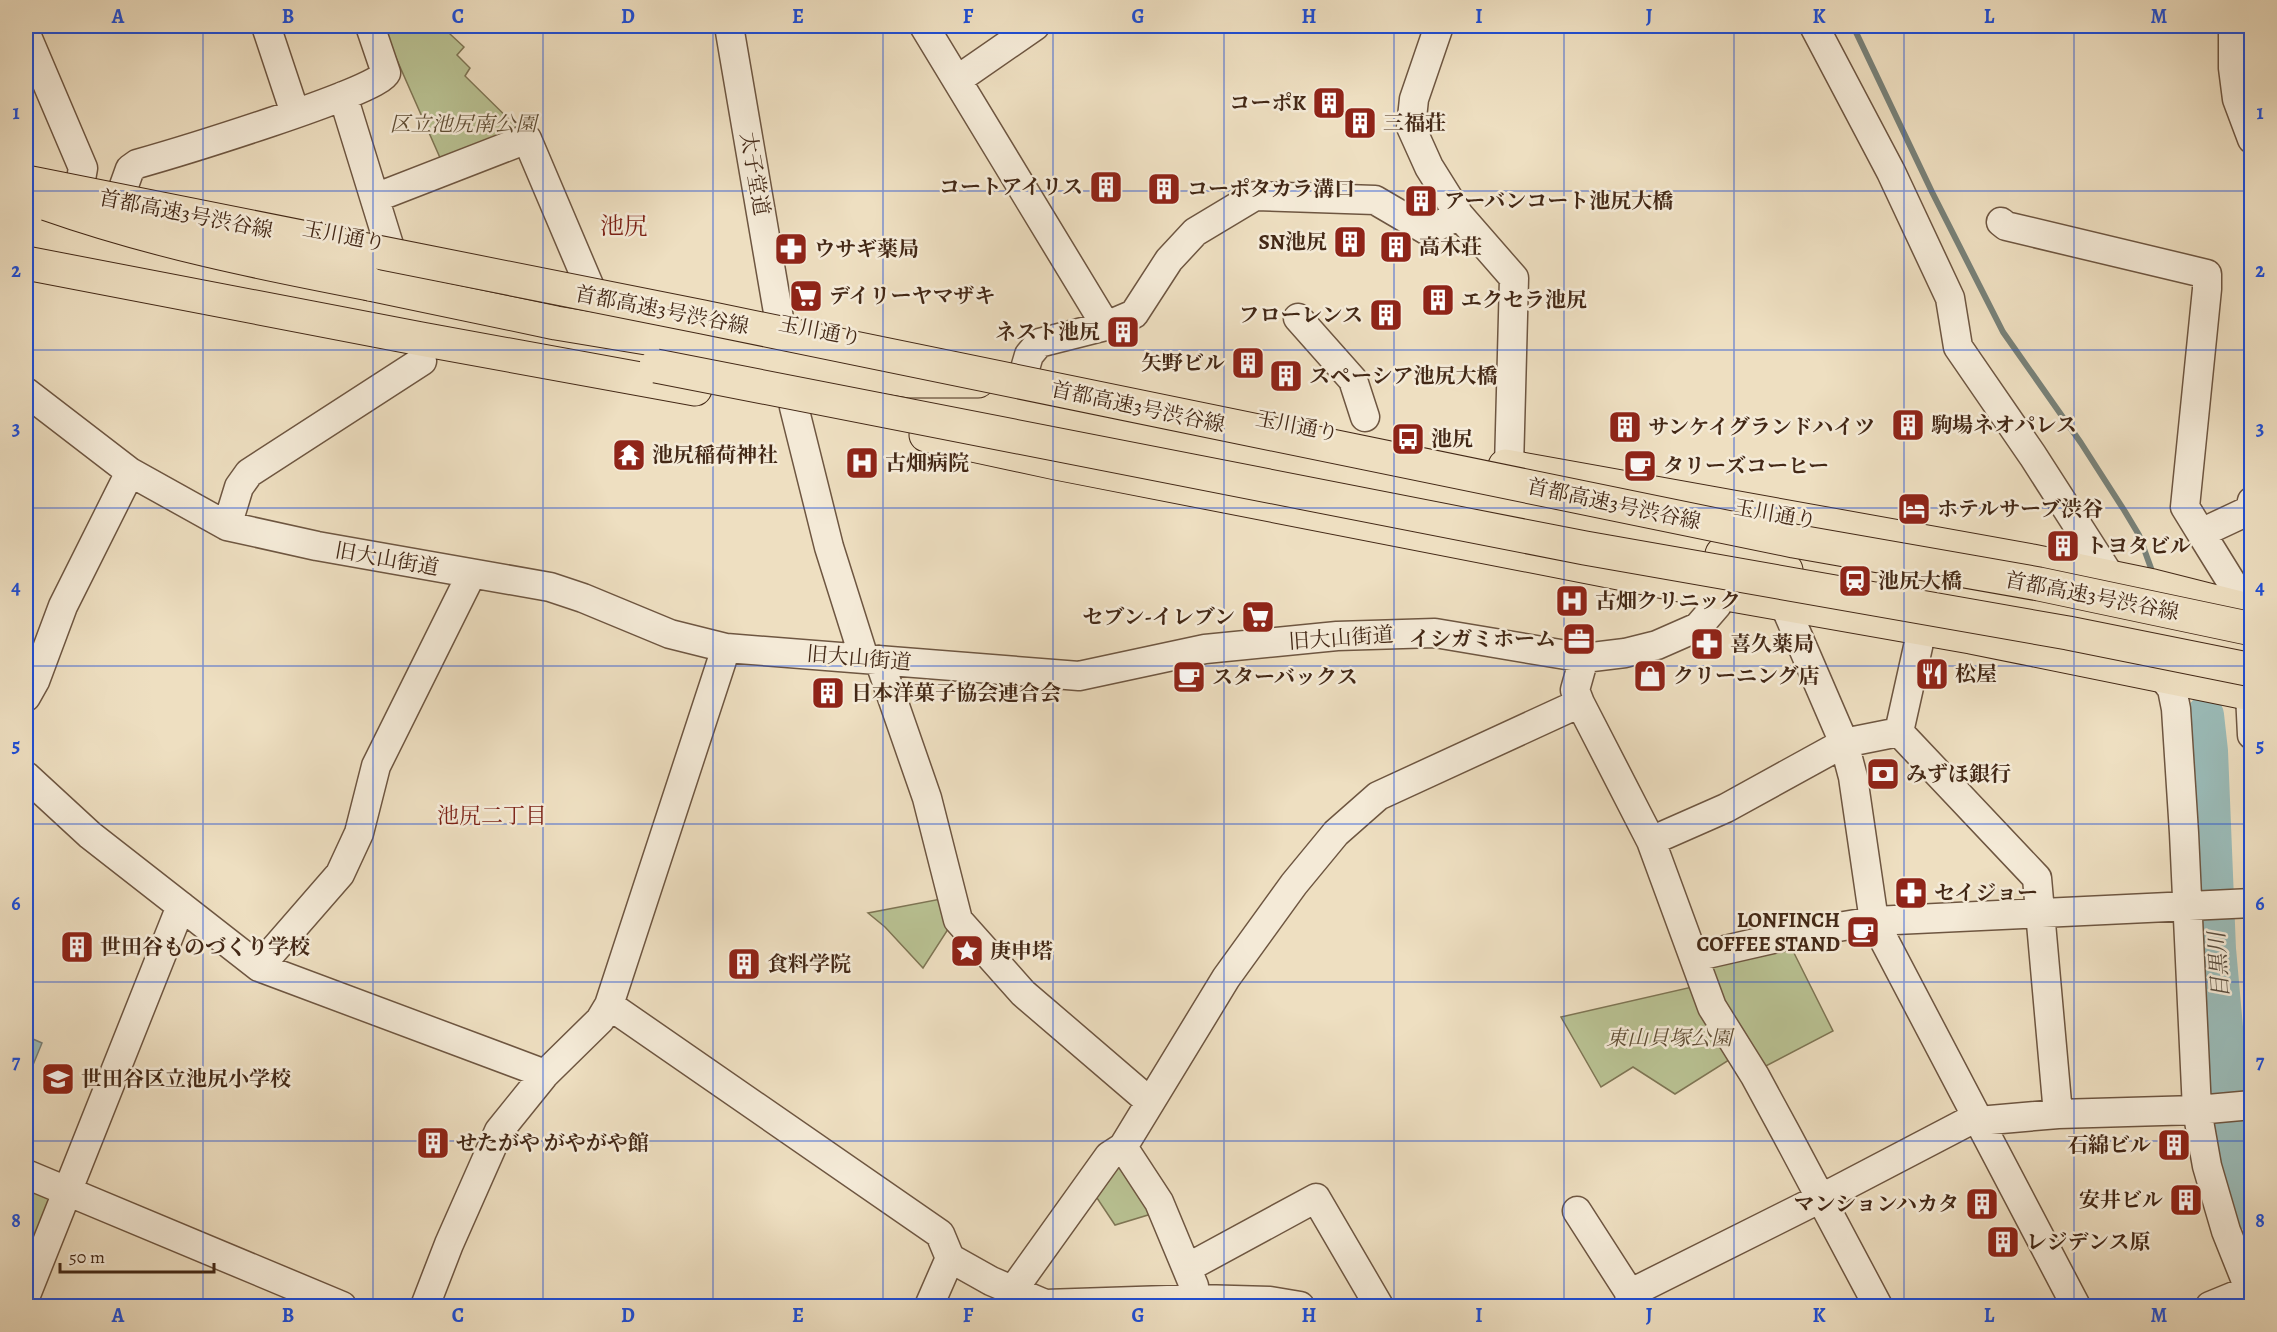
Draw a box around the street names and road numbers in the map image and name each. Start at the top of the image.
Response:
street label: 太子堂道 [734,130,776,218]
street label: 首都高速3号渋谷線 [97,183,275,245]
street label: 玉川通り [300,214,388,258]
street label: 首都高速3号渋谷線 [573,279,751,341]
street label: 玉川通り [776,309,864,353]
street label: 首都高速3号渋谷線 [1049,375,1227,439]
street label: 玉川通り [1253,404,1341,448]
street label: 首都高速3号渋谷線 [1525,472,1703,536]
street label: 玉川通り [1731,493,1819,535]
street label: 旧大山街道 [333,536,441,582]
street label: 首都高速3号渋谷線 [2003,565,2181,627]
street label: 旧大山街道 [1288,620,1394,656]
street label: 旧大山街道 [805,639,913,677]

